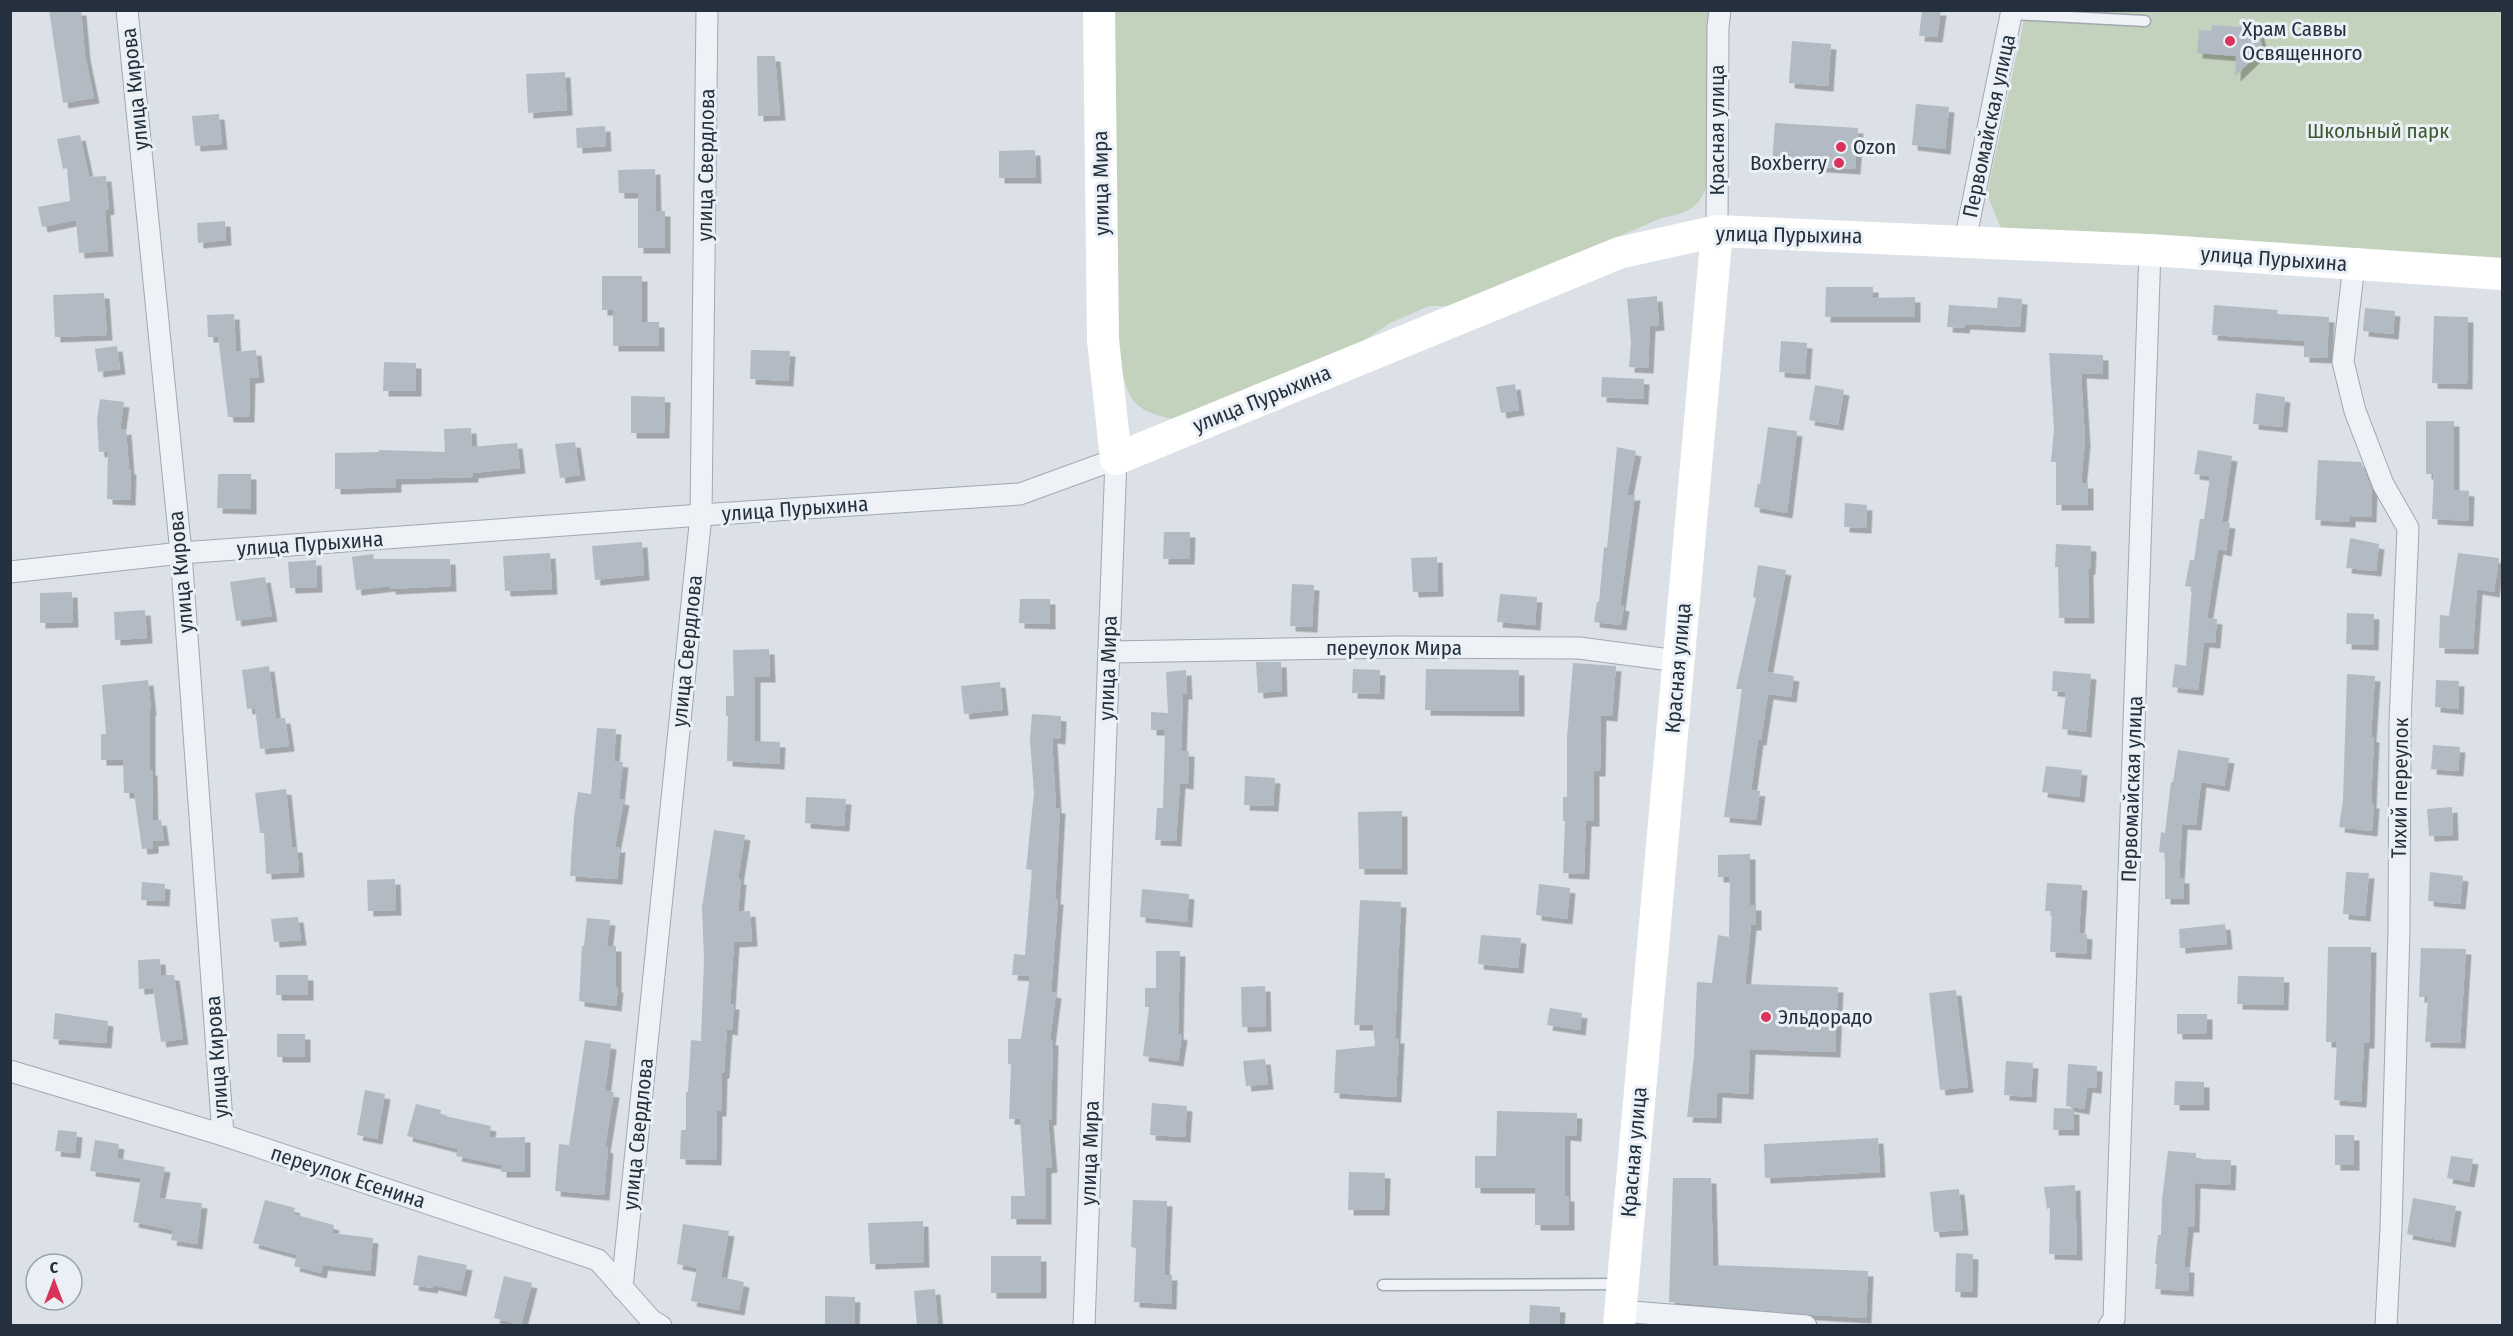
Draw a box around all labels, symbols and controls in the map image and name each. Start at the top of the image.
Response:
place label: Храм Саввы Освященного [2242,16,2362,66]
street label: улица Кирова [116,27,154,151]
street label: Первомайская улица [1957,32,2021,220]
marker: Храм Саввы Освященного [2223,34,2237,48]
street label: Красная улица [1704,65,1730,195]
street label: улица Свердлова [692,88,720,242]
park label: Школьный парк [2307,118,2449,144]
street label: улица Мира [1087,130,1115,236]
place label: Ozon [1853,134,1896,160]
marker: Ozon [1834,140,1848,154]
place label: Boxberry [1750,150,1828,176]
marker: Boxberry [1832,156,1846,170]
street label: улица Пурыхина [1715,221,1863,249]
street label: улица Пурыхина [2200,241,2348,277]
street label: улица Пурыхина [1189,359,1335,439]
street label: улица Пурыхина [721,491,869,527]
street label: улица Кирова [163,510,199,634]
street label: улица Пурыхина [236,526,384,562]
street label: улица Свердлова [666,574,708,728]
street label: Красная улица [1659,602,1697,734]
street label: улица Мира [1093,615,1123,721]
street label: переулок Мира [1326,635,1462,661]
street label: Первомайская улица [2116,695,2148,883]
street label: Тихий переулок [2386,717,2414,859]
street label: улица Кирова [200,995,234,1119]
place label: Эльдорадо [1778,1004,1873,1030]
marker: Эльдорадо [1759,1010,1773,1024]
street label: улица Свердлова [617,1057,659,1211]
street label: Красная улица [1615,1086,1653,1218]
street label: улица Мира [1075,1100,1105,1206]
street label: переулок Есенина [267,1140,429,1214]
north arrow [24,1252,84,1312]
text: С [50,1258,59,1277]

